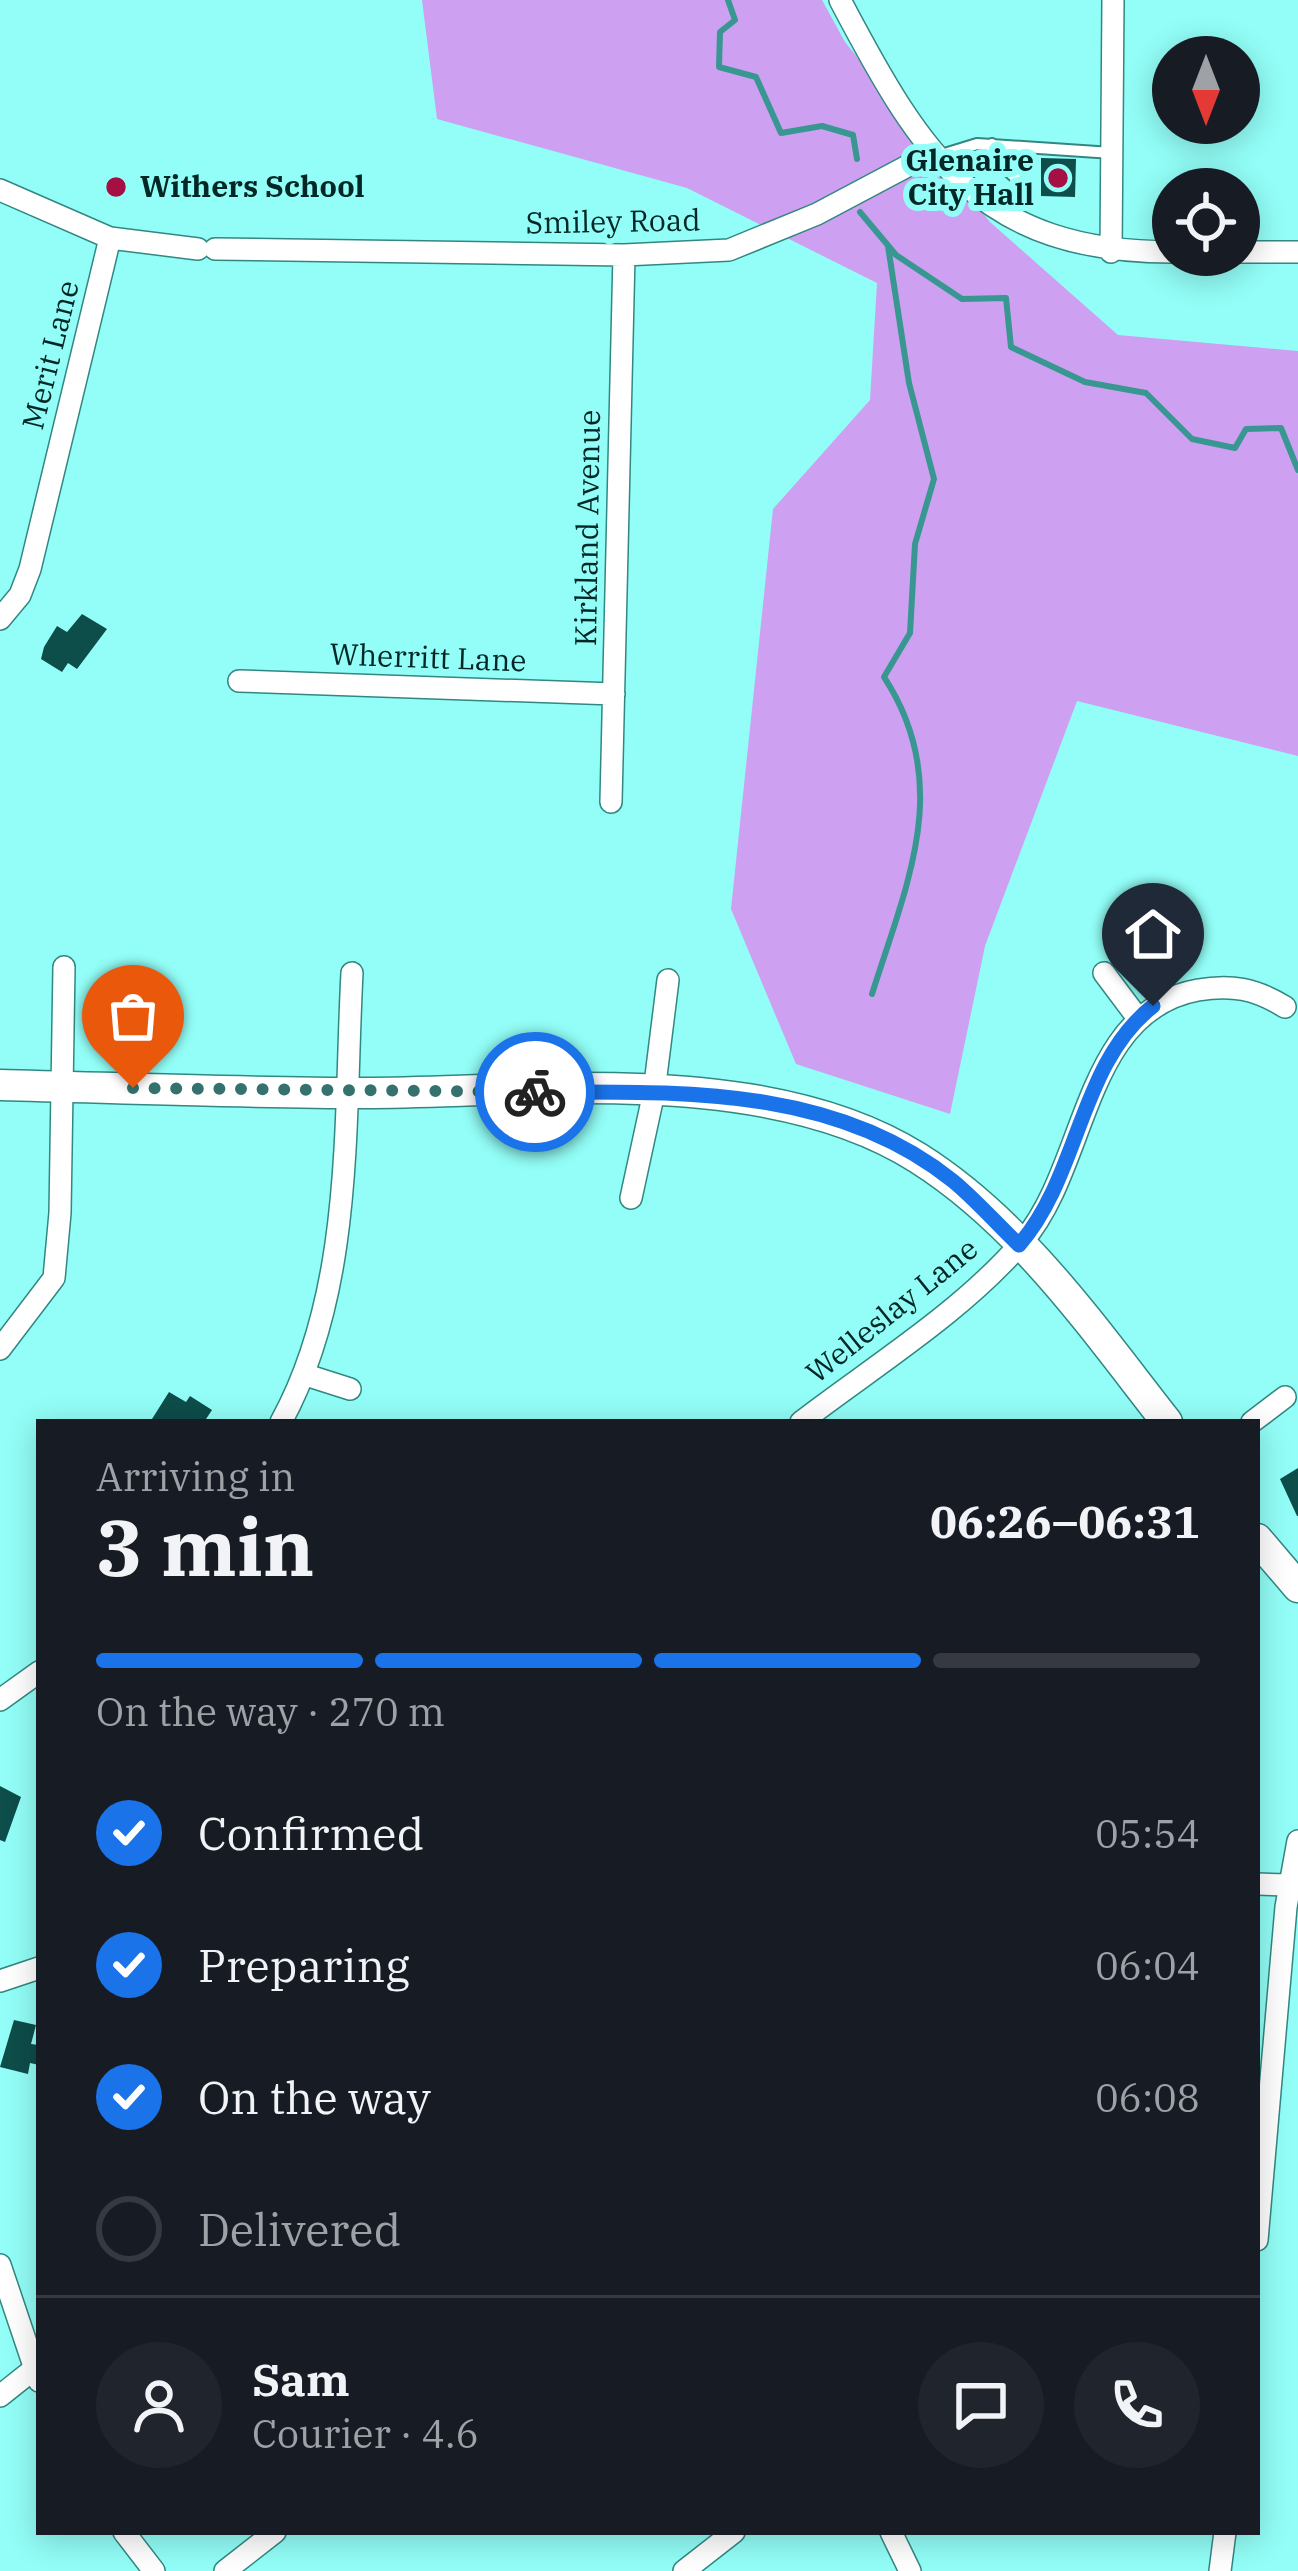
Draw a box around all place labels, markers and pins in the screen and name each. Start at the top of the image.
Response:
place label: Glenaire City Hall [905,140,1034,213]
marker: Glenaire City Hall [1045,165,1071,191]
place label: Withers School [140,166,365,205]
marker: Withers School [103,174,129,200]
pin [1102,883,1204,1006]
pin [82,965,184,1088]

